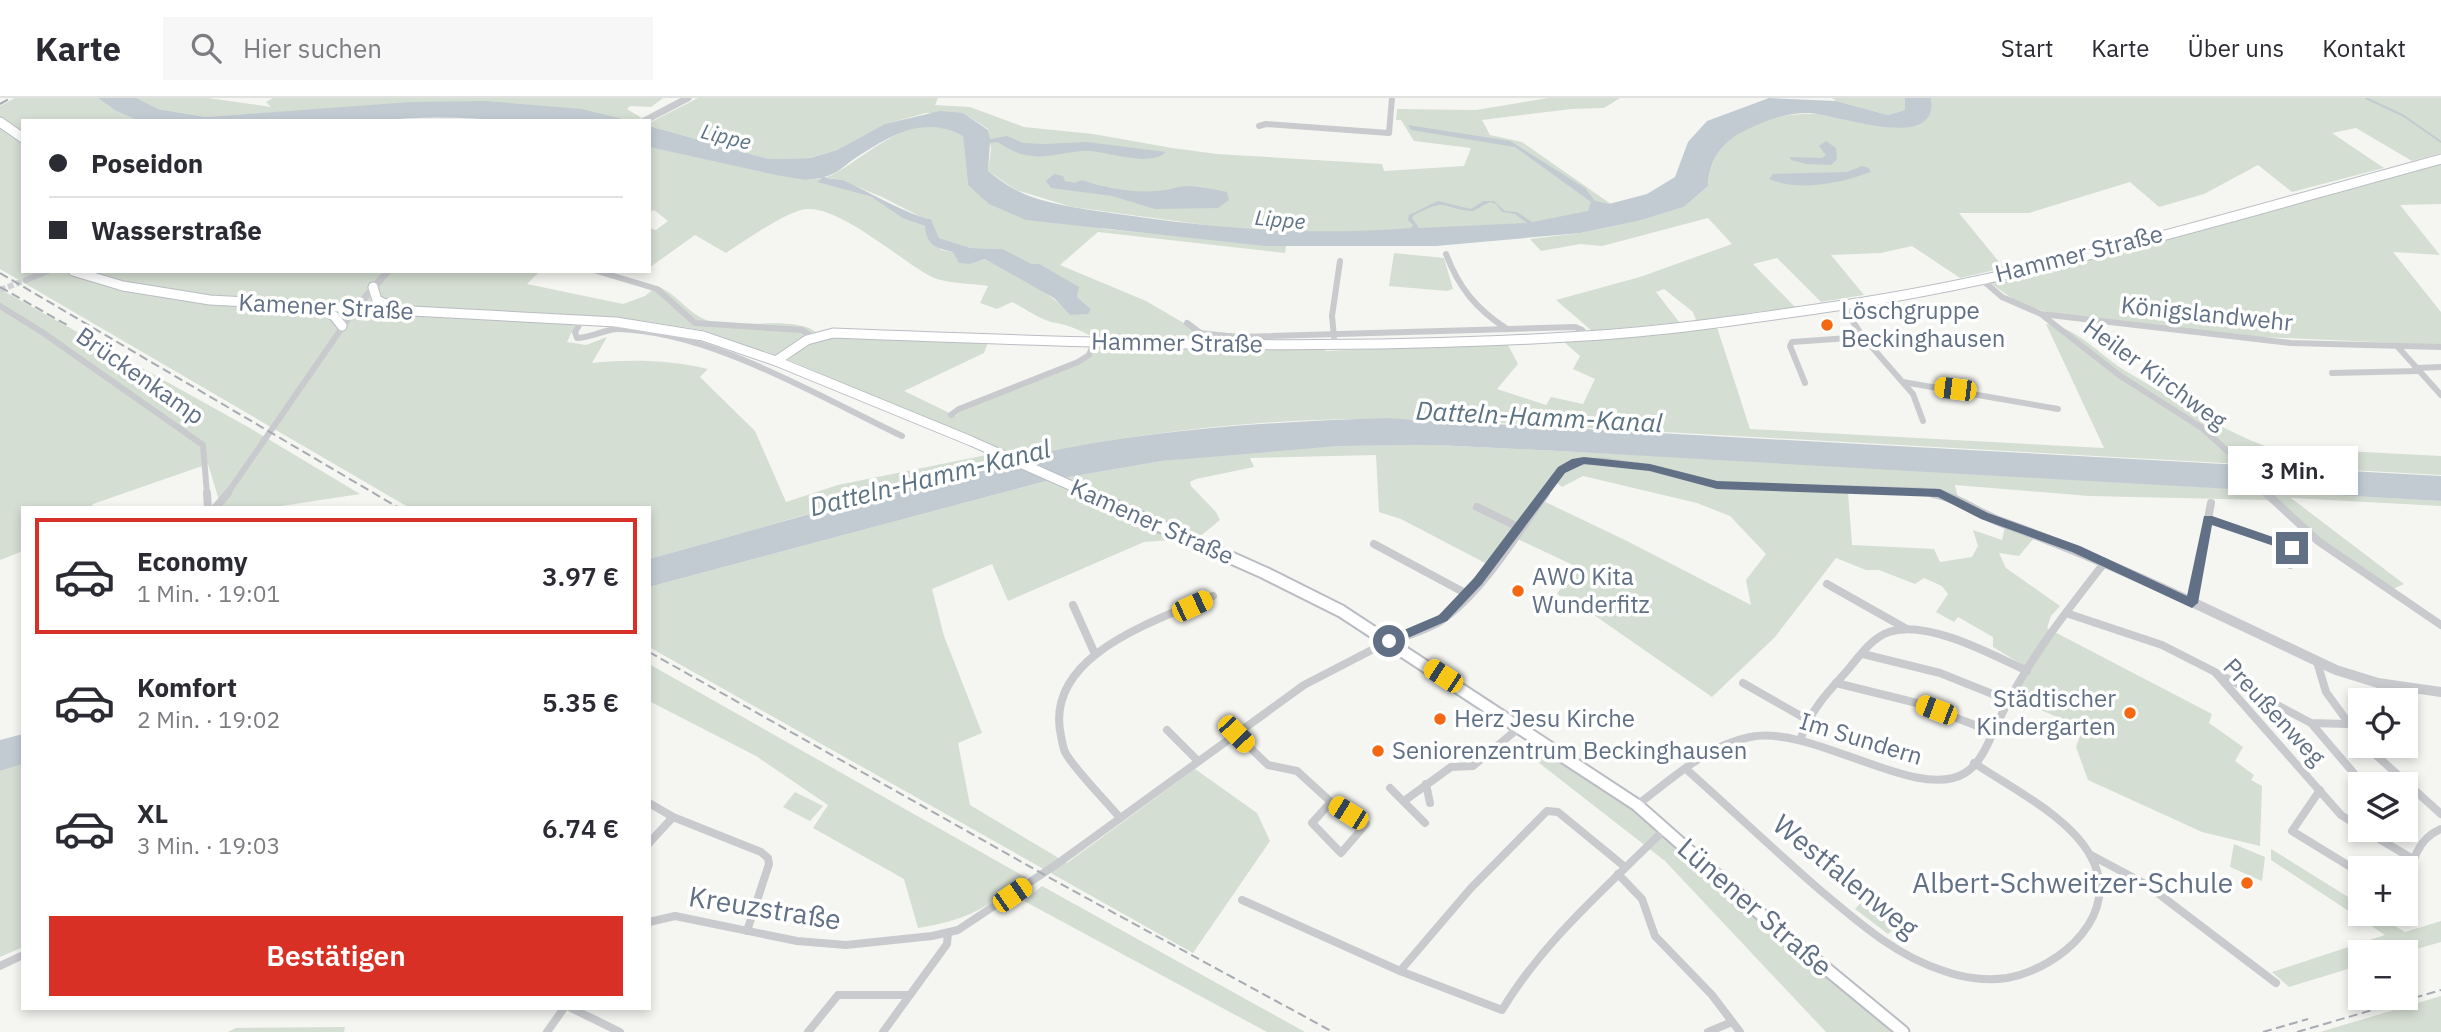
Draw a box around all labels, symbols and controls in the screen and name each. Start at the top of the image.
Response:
search box [163,17,653,80]
text: Karte [35,27,121,70]
icon: search [187,29,225,67]
text: Hier suchen [243,31,382,65]
text: Start [2001,32,2053,64]
text: Karte [2091,32,2149,64]
text: Über uns [2187,32,2284,64]
text: Kontakt [2322,32,2406,64]
water label: Lippe [698,116,754,156]
text: Poseidon [91,146,203,180]
water label: Lippe [1254,203,1307,235]
text: Wasserstraße [91,213,262,247]
street label: Hammer Straße [1992,217,2166,289]
street label: Kamener Straße [238,285,415,327]
street label: Königslandwehr [2119,288,2295,338]
place label: Löschgruppe Beckinghausen [1841,294,2005,354]
street label: Heiler Kirchweg [2077,310,2234,436]
marker: Löschgruppe Beckinghausen [1819,317,1835,333]
street label: Brückenkamp [70,319,211,431]
street label: Hammer Straße [1091,325,1263,359]
car [1933,376,1978,402]
water label: Datteln-Hamm-Kanal [1415,393,1663,439]
water label: Datteln-Hamm-Kanal [806,431,1054,523]
callout: 3 Min. [2227,447,2357,496]
text: 3 Min. [2261,455,2325,485]
street label: Kamener Straße [1066,471,1239,571]
route end [2276,532,2308,564]
text: Economy [137,544,248,578]
icon: car [53,545,116,608]
text: 3.97 € [542,559,619,593]
place label: AWO Kita Wunderfitz [1532,560,1650,620]
text: 1 Min. · 19:01 [137,578,280,608]
marker: AWO Kita Wunderfitz [1510,583,1526,599]
car [1169,588,1216,624]
route start [1373,625,1405,657]
street label: Preußenweg [2217,651,2333,772]
car [1420,656,1467,696]
text: Komfort [137,670,237,704]
icon: car [53,671,116,734]
place label: Städtischer Kindergarten [1976,682,2116,742]
text: 5.35 € [542,685,619,719]
map controls [2348,688,2418,1010]
button: locate [2348,688,2418,758]
car [1913,693,1960,727]
place label: Herz Jesu Kirche [1454,702,1635,734]
text: 2 Min. · 19:02 [137,704,280,734]
street label: Im Sundern [1796,704,1927,772]
marker: Städtischer Kindergarten [2122,705,2138,721]
marker: Herz Jesu Kirche [1432,711,1448,727]
car [1214,712,1259,756]
place label: Seniorenzentrum Beckinghausen [1392,734,1747,766]
marker: Seniorenzentrum Beckinghausen [1370,743,1386,759]
button: layers [2348,772,2418,842]
car [1325,793,1372,833]
text: XL [137,796,168,830]
icon: car [53,797,116,860]
street label: Westfalenweg [1766,805,1927,946]
text: 6.74 € [542,811,619,845]
street label: Lünener Straße [1670,829,1841,984]
text: 3 Min. · 19:03 [137,830,280,860]
button: + [2348,856,2418,926]
place label: Albert-Schweitzer-Schule [1912,864,2233,901]
car [989,874,1036,916]
marker: Albert-Schweitzer-Schule [2239,875,2255,891]
street label: Kreuzstraße [686,877,844,938]
button: Bestätigen [49,916,623,996]
button: − [2348,940,2418,1010]

